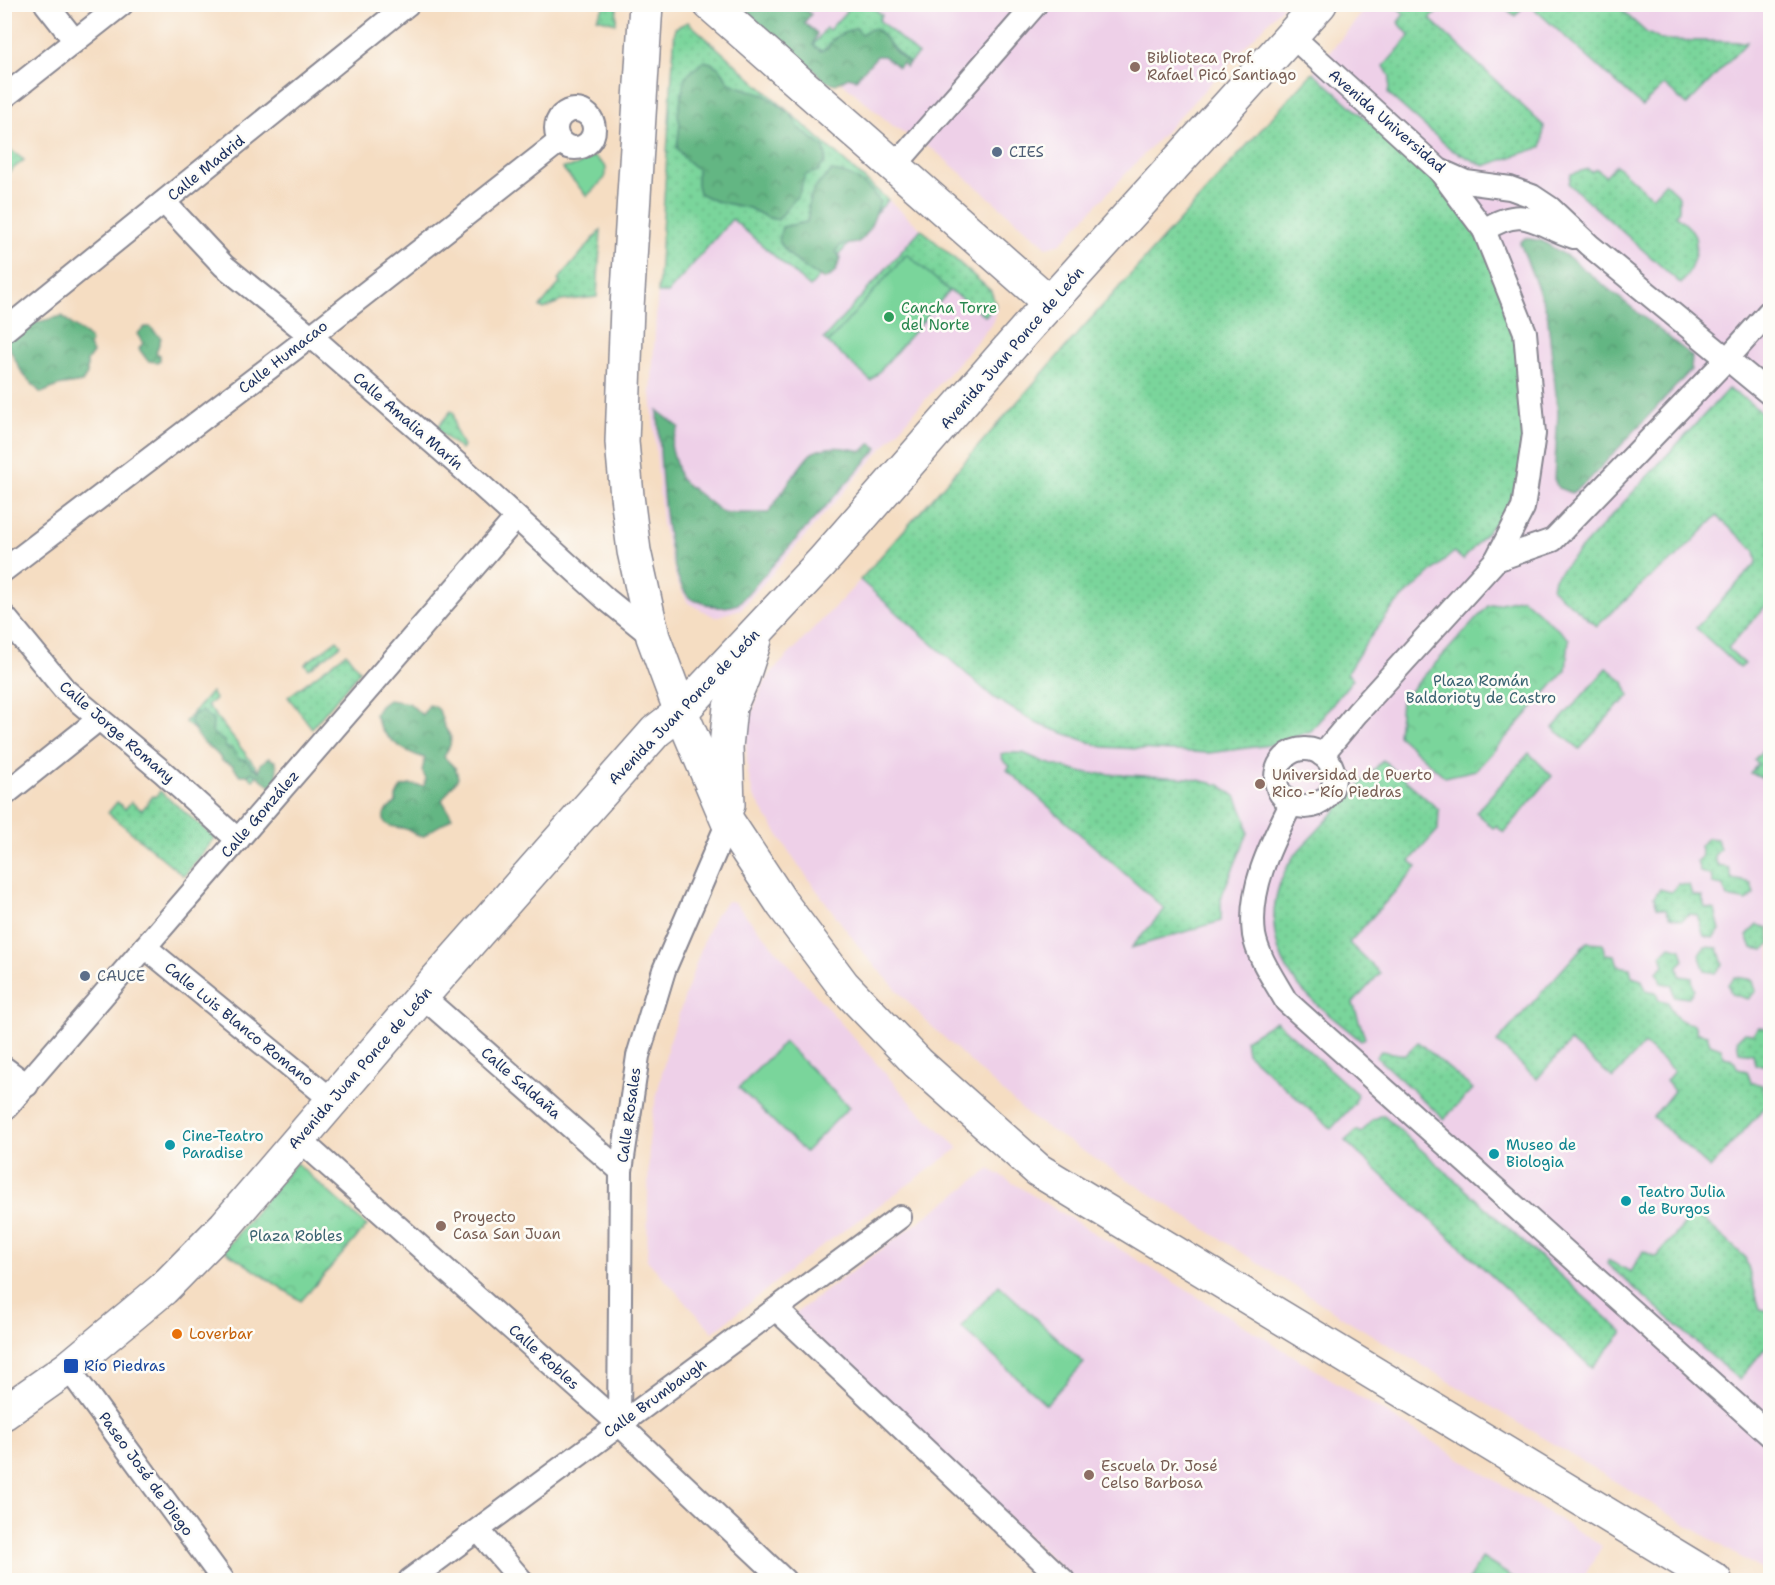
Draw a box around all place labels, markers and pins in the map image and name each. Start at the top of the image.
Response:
place label: Biblioteca Prof. Rafael Picó Santiago [1147,48,1296,85]
marker: Biblioteca Prof. Rafael Picó Santiago [1128,60,1142,74]
place label: CIES [1009,142,1044,162]
marker: CIES [990,145,1004,159]
place label: Cancha Torre del Norte [901,298,997,335]
marker: Cancha Torre del Norte [882,310,896,324]
place label: Universidad de Puerto Rico - Río Piedras [1272,765,1432,802]
marker: Universidad de Puerto Rico - Río Piedras [1253,777,1267,791]
place label: CAUCE [97,966,145,986]
marker: CAUCE [78,969,92,983]
place label: Cine-Teatro Paradise [182,1126,264,1163]
place label: Museo de Biologia [1506,1135,1576,1172]
marker: Cine-Teatro Paradise [163,1138,177,1152]
marker: Museo de Biologia [1487,1147,1501,1161]
place label: Teatro Julia de Burgos [1638,1182,1726,1219]
marker: Teatro Julia de Burgos [1619,1194,1633,1208]
place label: Proyecto Casa San Juan [453,1207,561,1244]
marker: Proyecto Casa San Juan [434,1219,448,1233]
place label: Loverbar [189,1324,253,1344]
marker: Loverbar [170,1327,184,1341]
place label: Río Piedras [84,1356,166,1376]
marker: Río Piedras [62,1357,80,1375]
place label: Escuela Dr. José Celso Barbosa [1101,1456,1218,1493]
marker: Escuela Dr. José Celso Barbosa [1082,1468,1096,1482]

